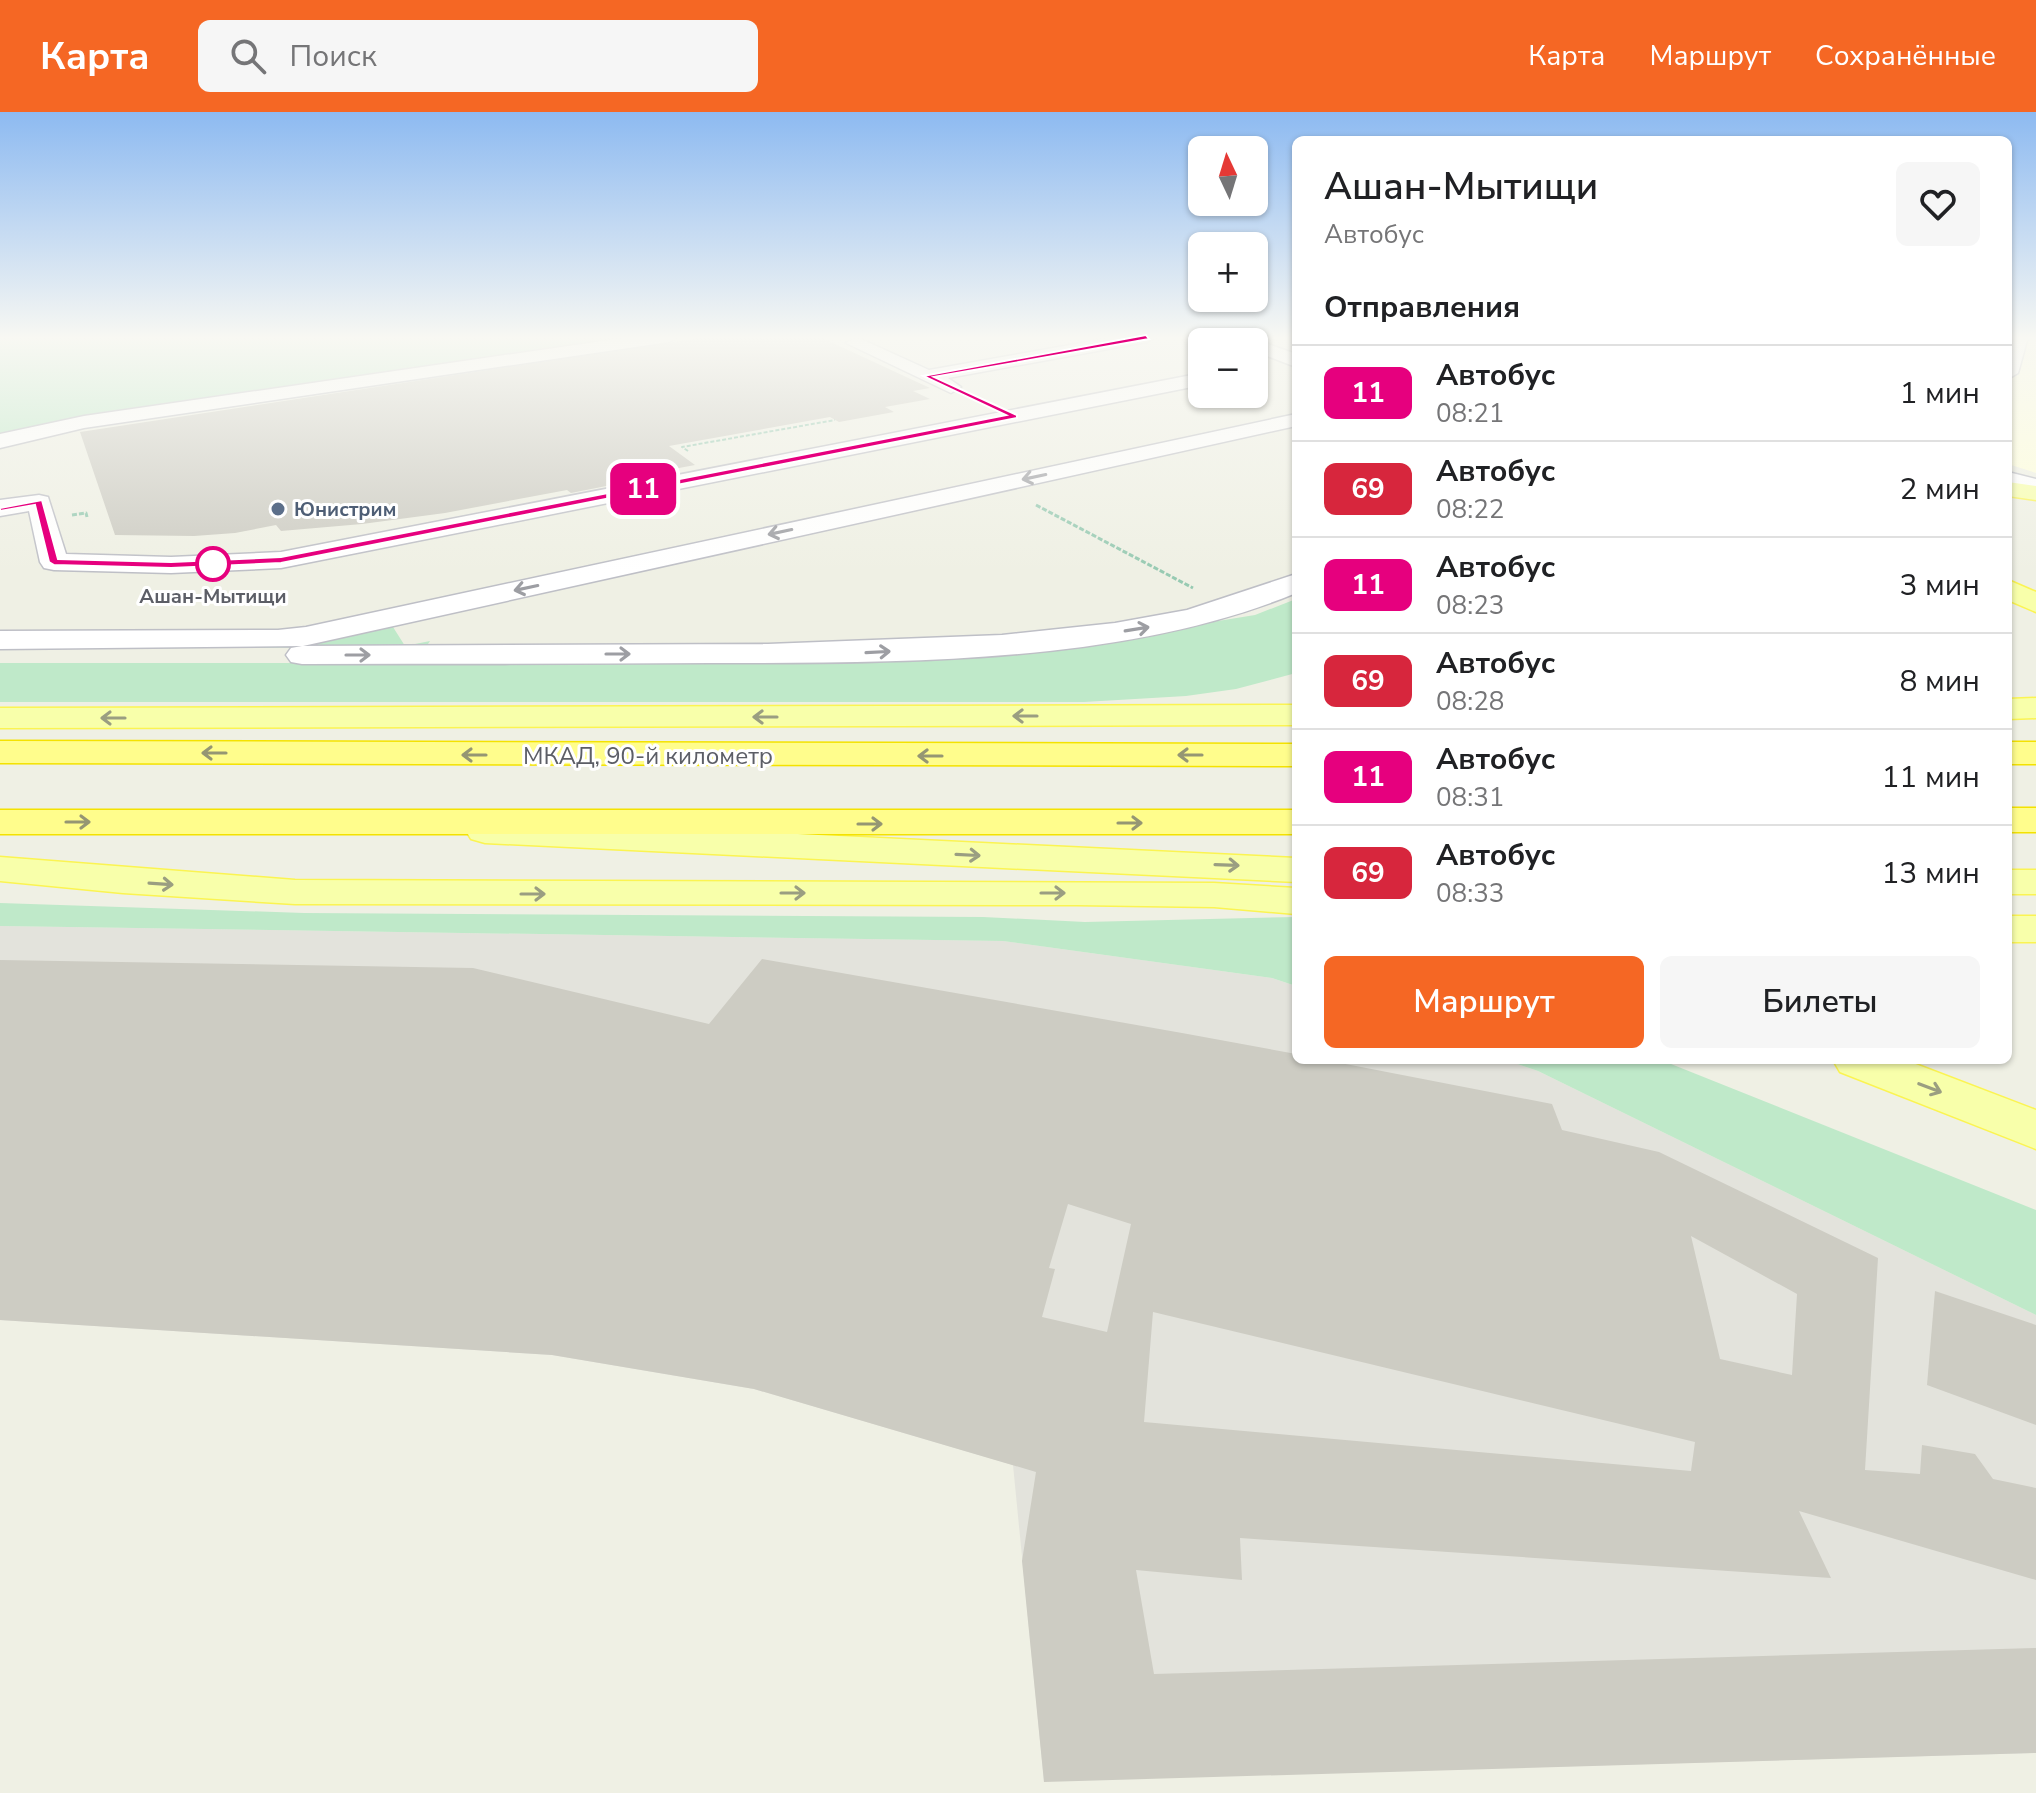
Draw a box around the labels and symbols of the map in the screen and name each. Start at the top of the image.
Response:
north arrow [1188,136,1268,216]
line badge: 11 [607,463,679,515]
one-way arrow [1022,470,1047,485]
place label: Юнистрим [294,496,396,523]
marker: Юнистрим [269,500,287,518]
one-way arrow [768,525,793,540]
marker: Ашан-Мытищи [196,547,230,581]
one-way arrow [514,581,539,596]
place label: Ашан-Мытищи [139,583,287,610]
one-way arrow [1124,621,1149,636]
one-way arrow [864,644,891,659]
one-way arrow [604,646,631,662]
one-way arrow [344,647,371,663]
one-way arrow [1012,708,1039,724]
one-way arrow [752,709,779,725]
one-way arrow [100,710,127,726]
street label: МКАД, 90-й километр [523,740,773,772]
one-way arrow [201,745,228,761]
one-way arrow [461,747,488,763]
one-way arrow [1177,747,1204,763]
one-way arrow [917,748,944,764]
one-way arrow [64,814,91,830]
one-way arrow [1116,815,1143,831]
one-way arrow [856,816,883,832]
one-way arrow [954,848,981,863]
one-way arrow [1213,858,1240,873]
one-way arrow [147,877,174,892]
one-way arrow [779,885,806,901]
one-way arrow [1039,885,1066,901]
one-way arrow [519,886,546,902]
one-way arrow [1917,1082,1942,1097]

